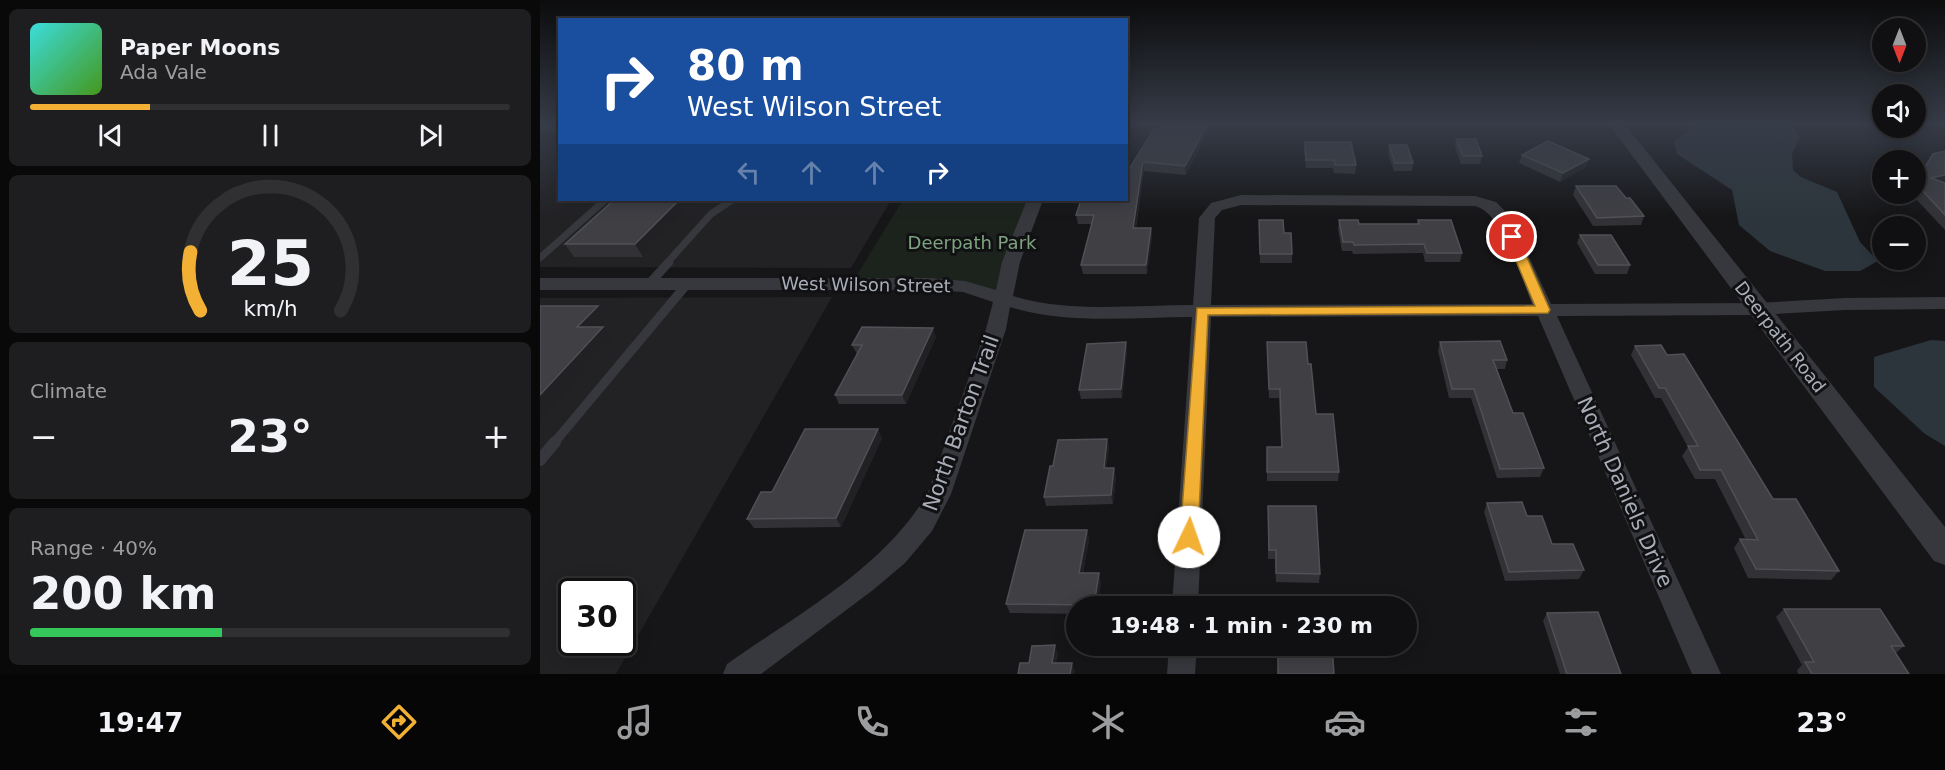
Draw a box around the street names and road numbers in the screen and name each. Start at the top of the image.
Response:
street label: West Wilson Street [781,273,951,296]
street label: Deerpath Road [1730,277,1830,396]
street label: North Barton Trail [918,332,1004,514]
street label: North Daniels Drive [1572,393,1678,591]

